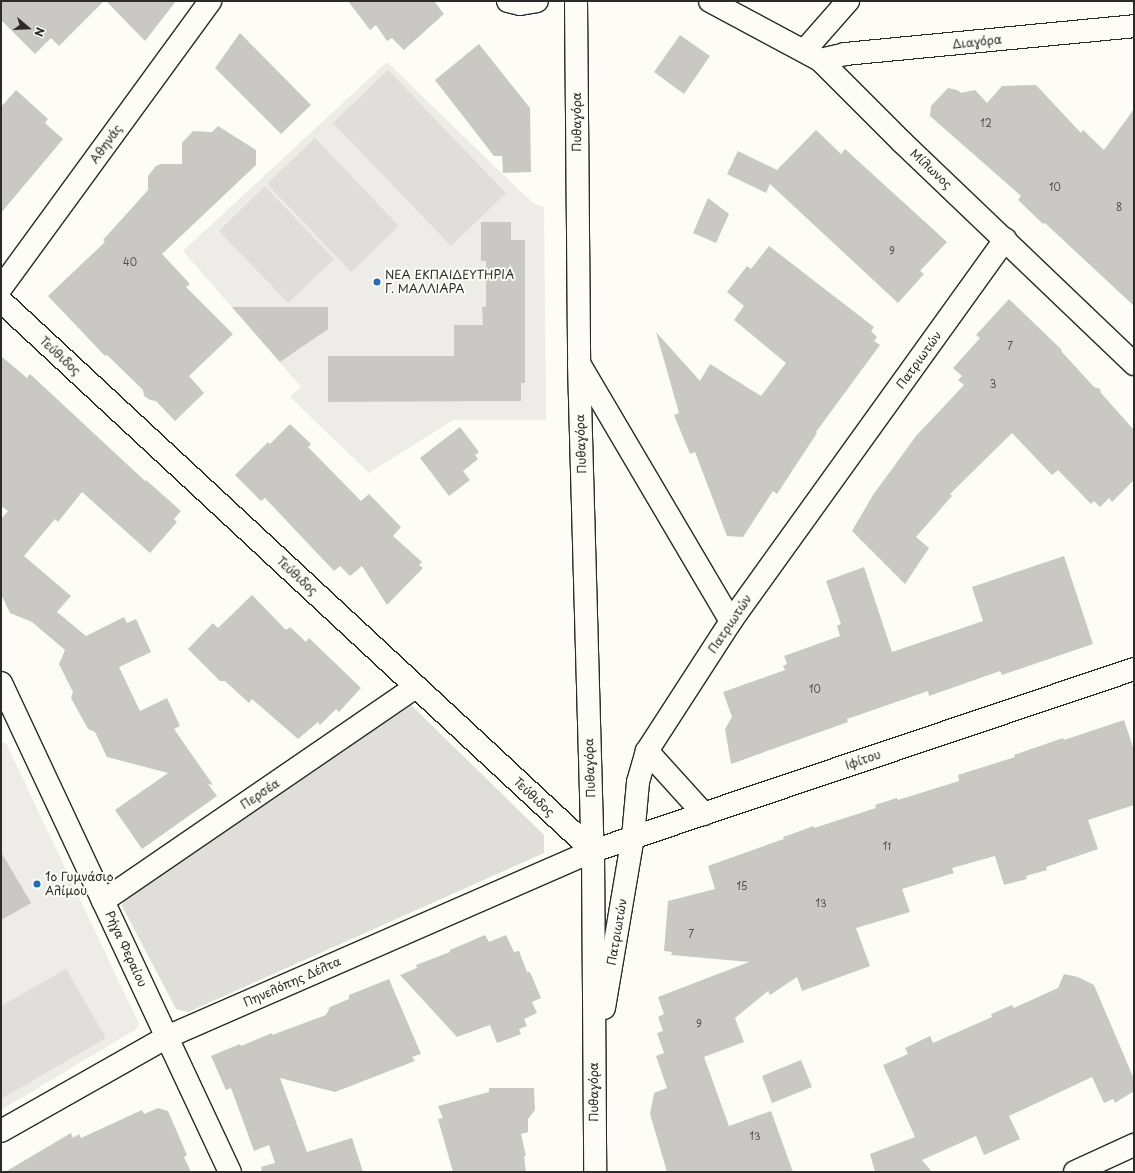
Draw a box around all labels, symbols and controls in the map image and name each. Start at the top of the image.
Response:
north arrow [8,8,48,48]
text: N [30,25,49,39]
street label: Διαγόρα [952,32,1002,52]
street label: Πυθαγόρα [570,92,584,152]
house number: 12 [980,117,992,129]
street label: Αθηνάς [87,122,125,166]
street label: Μίλωνος [907,146,955,192]
house number: 10 [1049,181,1061,193]
house number: 8 [1116,201,1122,213]
house number: 9 [889,245,895,257]
house number: 40 [123,256,137,268]
place label: ΝΕΑ ΕΚΠΑΙΔΕΥΤΗΡΙΑ Γ. ΜΑΛΛΙΑΡΑ [385,268,515,296]
marker: ΝΕΑ ΕΚΠΑΙΔΕΥΤΗΡΙΑ Γ. ΜΑΛΛΙΑΡΑ [372,277,382,287]
street label: Πατριωτών [893,328,945,392]
street label: Τεύθιδος [37,334,83,378]
house number: 7 [1007,340,1013,352]
house number: 3 [990,378,996,390]
street label: Πυθαγόρα [573,414,589,474]
street label: Τεύθιδος [274,554,320,598]
street label: Πατριωτών [705,592,755,656]
house number: 10 [809,683,821,695]
street label: Πυθαγόρα [582,738,598,798]
street label: Ιφίτου [843,747,883,773]
street label: Τεύθιδος [511,775,557,819]
street label: Περσέα [238,776,282,812]
house number: 11 [883,840,891,852]
place label: 1ο Γυμνάσιο Αλίμου [45,870,114,898]
marker: 1ο Γυμνάσιο Αλίμου [32,879,42,889]
house number: 15 [737,880,747,892]
house number: 13 [815,897,827,909]
street label: Πατριωτών [604,898,630,966]
street label: Ρήγα Φεραίου [102,909,150,989]
house number: 7 [688,928,694,940]
street label: Πηνελόπης Δέλτα [241,954,343,1010]
house number: 9 [696,1018,702,1030]
street label: Πυθαγόρα [587,1062,601,1122]
house number: 13 [749,1130,761,1142]

